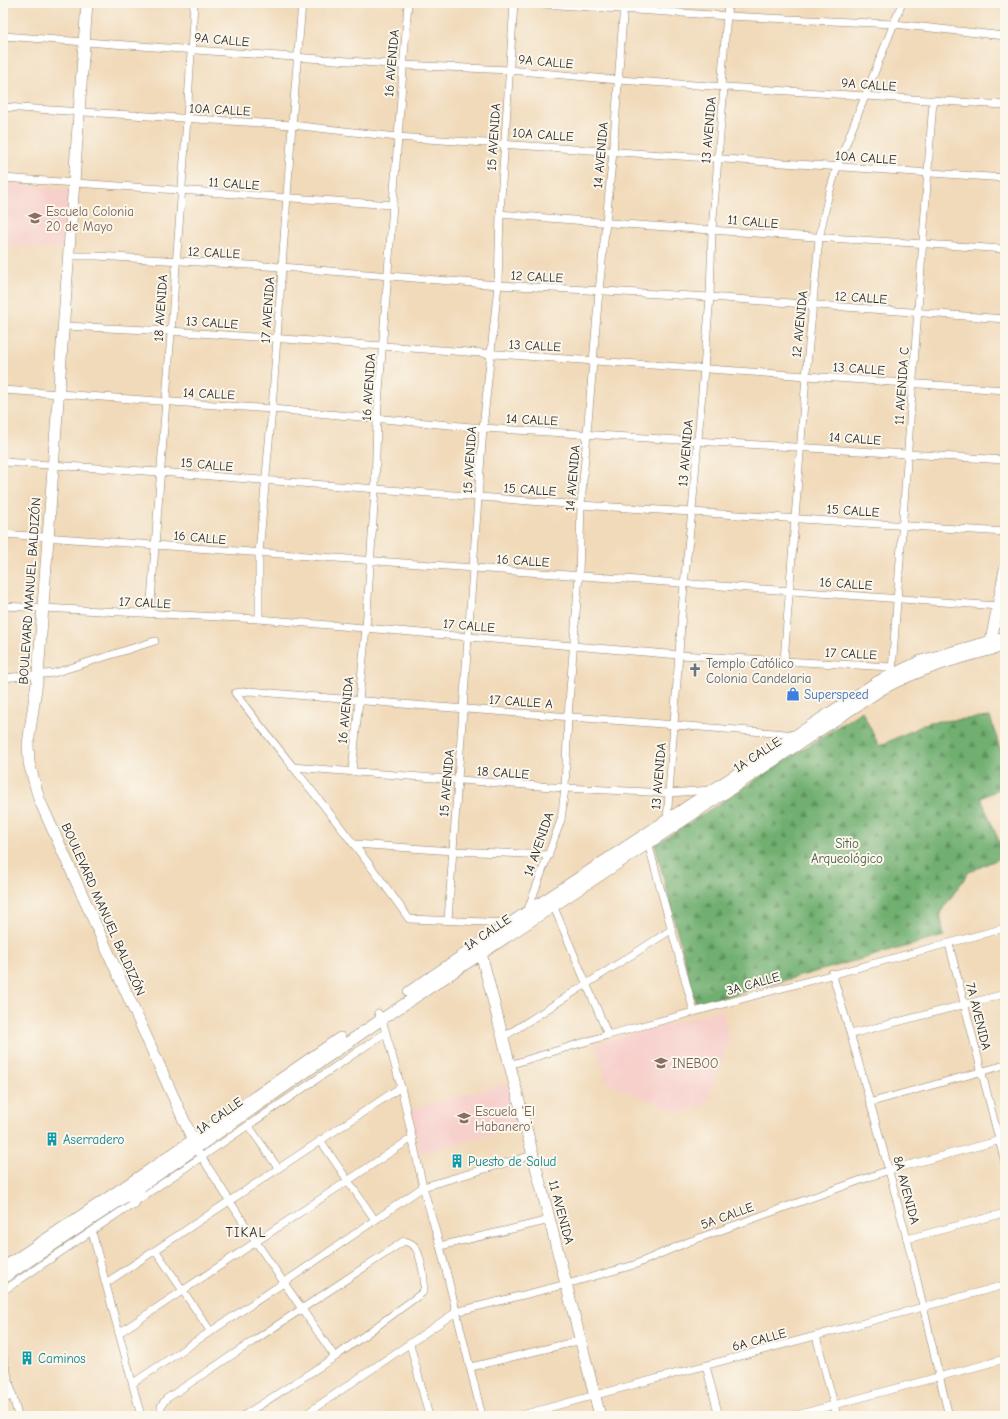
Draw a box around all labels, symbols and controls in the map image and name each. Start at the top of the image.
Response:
street label: 16 AVENIDA [381,28,402,97]
street label: 9A CALLE [194,30,250,49]
street label: 9A CALLE [518,52,574,71]
street label: 9A CALLE [841,75,897,94]
street label: 13 AVENIDA [698,95,719,164]
street label: 10A CALLE [189,100,251,119]
street label: 15 AVENIDA [484,102,503,171]
street label: 14 AVENIDA [590,121,611,189]
street label: 10A CALLE [512,125,574,144]
street label: 10A CALLE [835,148,897,167]
street label: 11 CALLE [208,174,260,193]
place label: Escuela Colonia 20 de Mayo [46,204,134,234]
school or university icon: Escuela Colonia 20 de Mayo [27,210,43,226]
street label: 11 CALLE [727,212,779,231]
street label: 12 CALLE [187,244,241,261]
street label: 12 CALLE [510,268,564,285]
street label: 18 AVENIDA [151,273,170,342]
street label: 17 AVENIDA [258,276,277,344]
street label: 12 CALLE [834,288,888,307]
street label: 12 AVENIDA [789,289,811,358]
street label: 13 CALLE [185,313,239,332]
street label: 13 CALLE [508,337,562,354]
street label: 11 AVENIDA C [891,347,912,426]
street label: 16 AVENIDA [359,352,378,421]
street label: 13 CALLE [832,359,886,378]
street label: 14 CALLE [183,385,236,402]
street label: 14 CALLE [506,411,559,428]
street label: 13 AVENIDA [675,418,696,487]
street label: 15 AVENIDA [460,425,479,494]
street label: 14 CALLE [828,429,882,448]
street label: 14 AVENIDA [562,444,583,512]
street label: 15 CALLE [180,455,234,474]
street label: 15 CALLE [503,480,557,499]
street label: BOULEVARD MANUEL BALDIZÓN [14,497,44,685]
street label: 15 CALLE [826,501,880,520]
street label: 16 CALLE [173,528,227,547]
street label: 16 CALLE [496,551,550,570]
street label: 16 CALLE [819,574,873,593]
street label: 17 CALLE [119,594,171,611]
street label: 17 CALLE [442,616,496,635]
street label: 17 CALLE [825,645,877,662]
place label: Templo Católico Colonia Candelaria [706,656,811,686]
church icon: Templo Católico Colonia Candelaria [687,662,703,678]
street label: 16 AVENIDA [334,675,357,745]
shop icon: Superspeed [785,686,801,702]
place label: Superspeed [804,687,869,702]
street label: 17 CALLE A [489,692,554,711]
street label: 1A CALLE [731,733,784,775]
street label: 13 AVENIDA [648,741,669,810]
street label: 15 AVENIDA [436,748,457,817]
street label: 18 CALLE [476,763,530,782]
street label: 14 AVENIDA [520,810,557,878]
street label: BOULEVARD MANUEL BALDIZÓN [59,820,149,998]
park label: Sitio Arqueológico [811,836,883,866]
street label: 1A CALLE [461,911,514,954]
street label: 3A CALLE [725,969,782,998]
street label: 7A AVENIDA [963,981,994,1052]
school or university icon: INEBOO [653,1055,669,1071]
place label: INEBOO [672,1056,718,1071]
street label: 1A CALLE [193,1094,246,1137]
place label: Escuela 'El Habanero' [475,1104,535,1134]
school or university icon: Escuela 'El Habanero' [456,1110,472,1126]
building icon: Aserradero [44,1131,60,1147]
place label: Aserradero [63,1132,125,1147]
building icon: Puesto de Salud [449,1153,465,1169]
place label: Puesto de Salud [468,1154,556,1169]
street label: 8A AVENIDA [890,1154,923,1226]
street label: 11 AVENIDA [546,1178,577,1246]
street label: 5A CALLE [699,1199,756,1232]
district label: TIKAL [226,1224,266,1241]
street label: 6A CALLE [730,1325,788,1354]
building icon: Caminos [19,1350,35,1366]
place label: Caminos [38,1351,86,1366]

